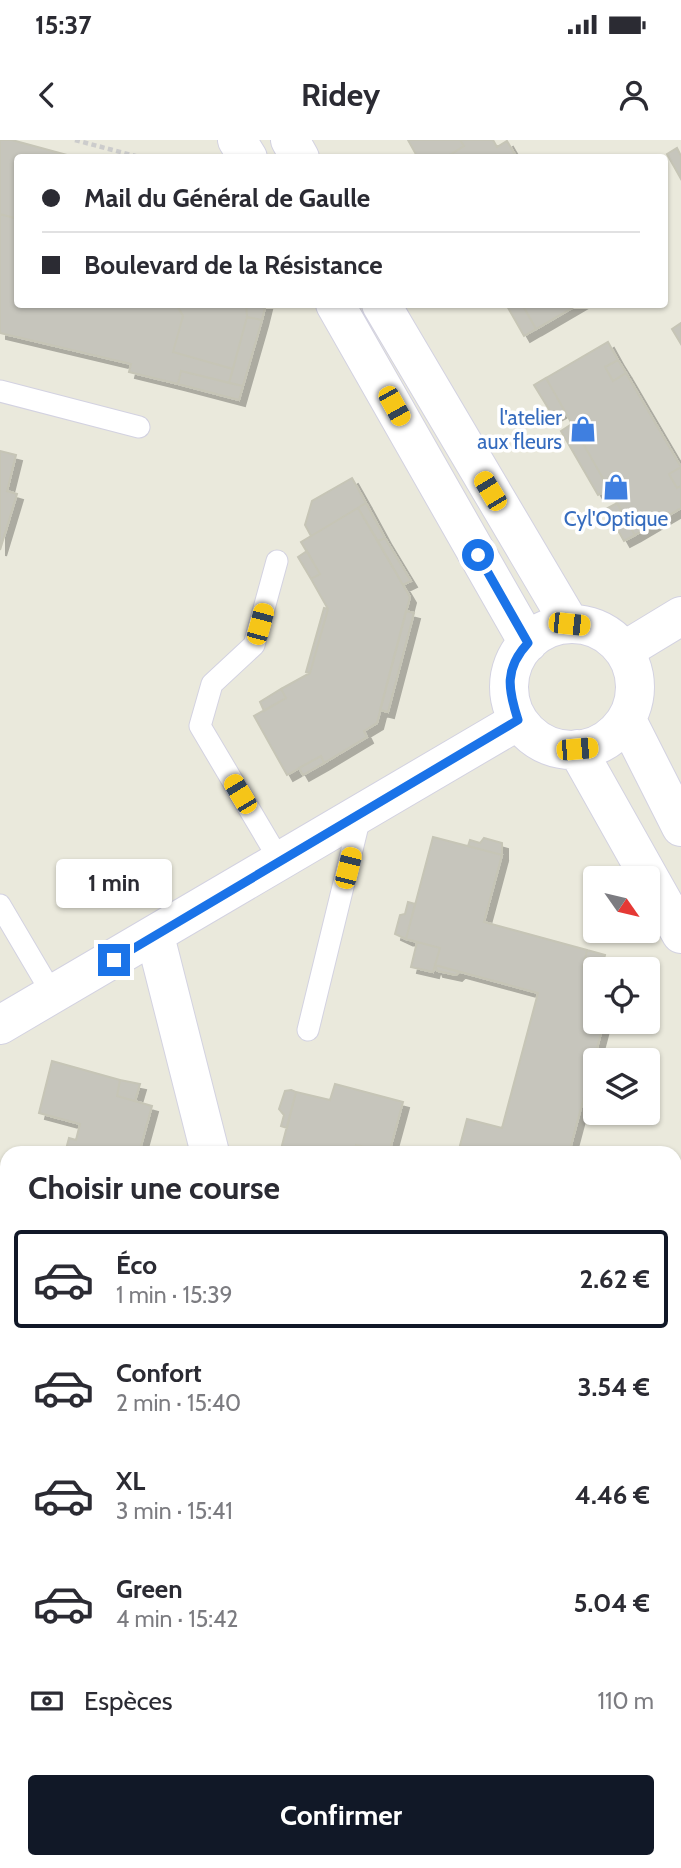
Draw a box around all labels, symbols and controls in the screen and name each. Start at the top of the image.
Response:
text: 15:37 [35,9,92,41]
text: Ridey [301,75,380,114]
icon: back [28,76,66,114]
icon: person [615,76,653,114]
text: Mail du Général de Gaulle [84,182,370,214]
text: Boulevard de la Résistance [84,249,383,281]
car [375,383,414,429]
place label: l'atelier aux fleurs [477,405,562,454]
shop icon: l'atelier aux fleurs [568,414,598,444]
car [471,468,510,514]
shop icon: Cyl'Optique [601,472,631,502]
place label: Cyl'Optique [564,506,668,531]
route start [462,539,494,571]
car [245,601,276,647]
car [548,611,591,637]
car [556,737,599,761]
car [221,771,260,817]
car [333,845,364,891]
callout: 1 min [56,858,172,908]
north arrow [583,866,660,943]
map controls [583,866,660,1125]
text: 1 min [88,869,140,897]
route end [98,944,130,976]
button: locate [583,957,660,1034]
button: layers [583,1048,660,1125]
text: Choisir une course [28,1168,280,1207]
icon: car [32,1248,95,1311]
text: Éco [116,1249,157,1281]
text: 2.62 € [580,1263,650,1295]
text: 1 min · 15:39 [116,1281,233,1309]
icon: car [32,1356,95,1419]
text: Confort [116,1357,202,1389]
text: 3.54 € [578,1371,650,1403]
text: 2 min · 15:40 [116,1389,241,1417]
icon: car [32,1464,95,1527]
text: XL [116,1465,145,1497]
text: 4.46 € [575,1479,650,1511]
text: 3 min · 15:41 [116,1497,233,1525]
icon: car [32,1572,95,1635]
text: Green [116,1573,183,1605]
text: 5.04 € [573,1587,650,1619]
text: 4 min · 15:42 [116,1605,238,1633]
icon: cash [28,1682,66,1720]
text: Espèces [84,1685,173,1717]
text: 110 m [598,1687,654,1715]
button: Confirmer [28,1775,654,1855]

